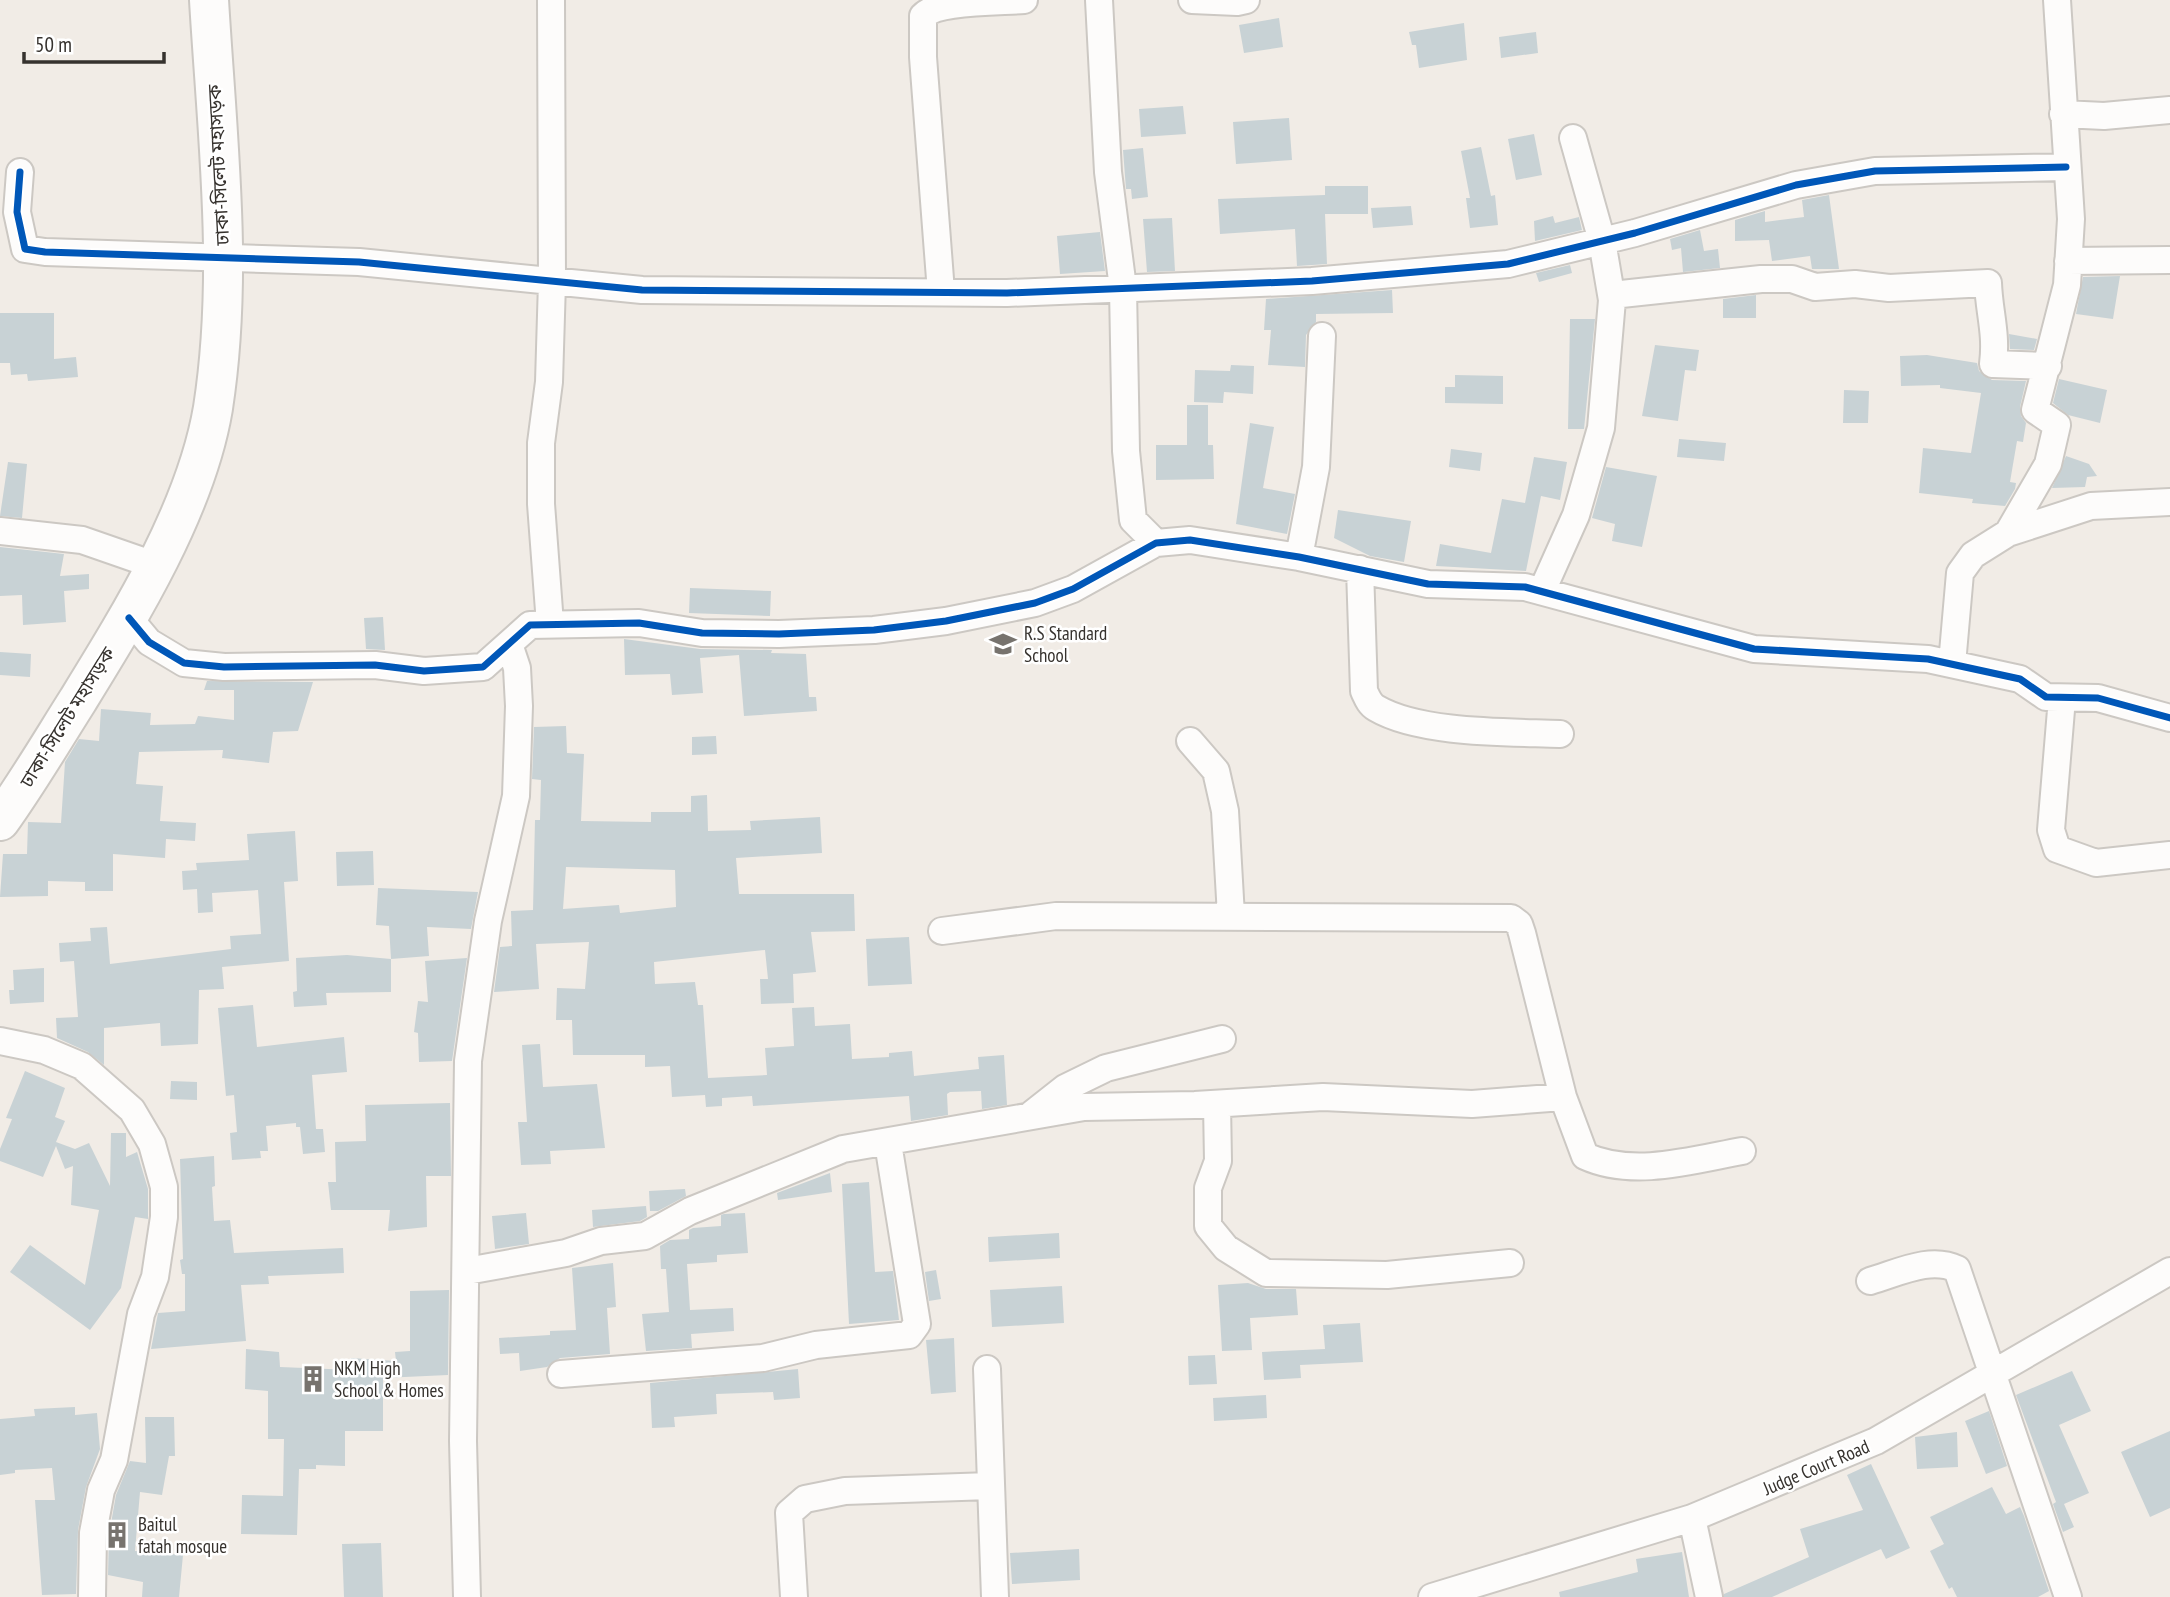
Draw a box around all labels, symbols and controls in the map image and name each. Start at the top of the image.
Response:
scale bar [24,21,164,65]
text: 50 m [35,31,72,58]
street label: ঢাকা-সিলেট মহাসড়ক [202,83,234,247]
place label: R.S Standard School [1024,621,1107,667]
school or university icon: R.S Standard School [988,629,1018,659]
street label: ঢাকা-সিলেট মহাসড়ক [14,642,120,792]
place label: NKM High School & Homes [334,1356,444,1402]
building icon: NKM High School & Homes [298,1364,328,1394]
street label: Judge Court Road [1758,1434,1873,1501]
place label: Baitul fatah mosque [138,1512,227,1558]
building icon: Baitul fatah mosque [102,1520,132,1550]

